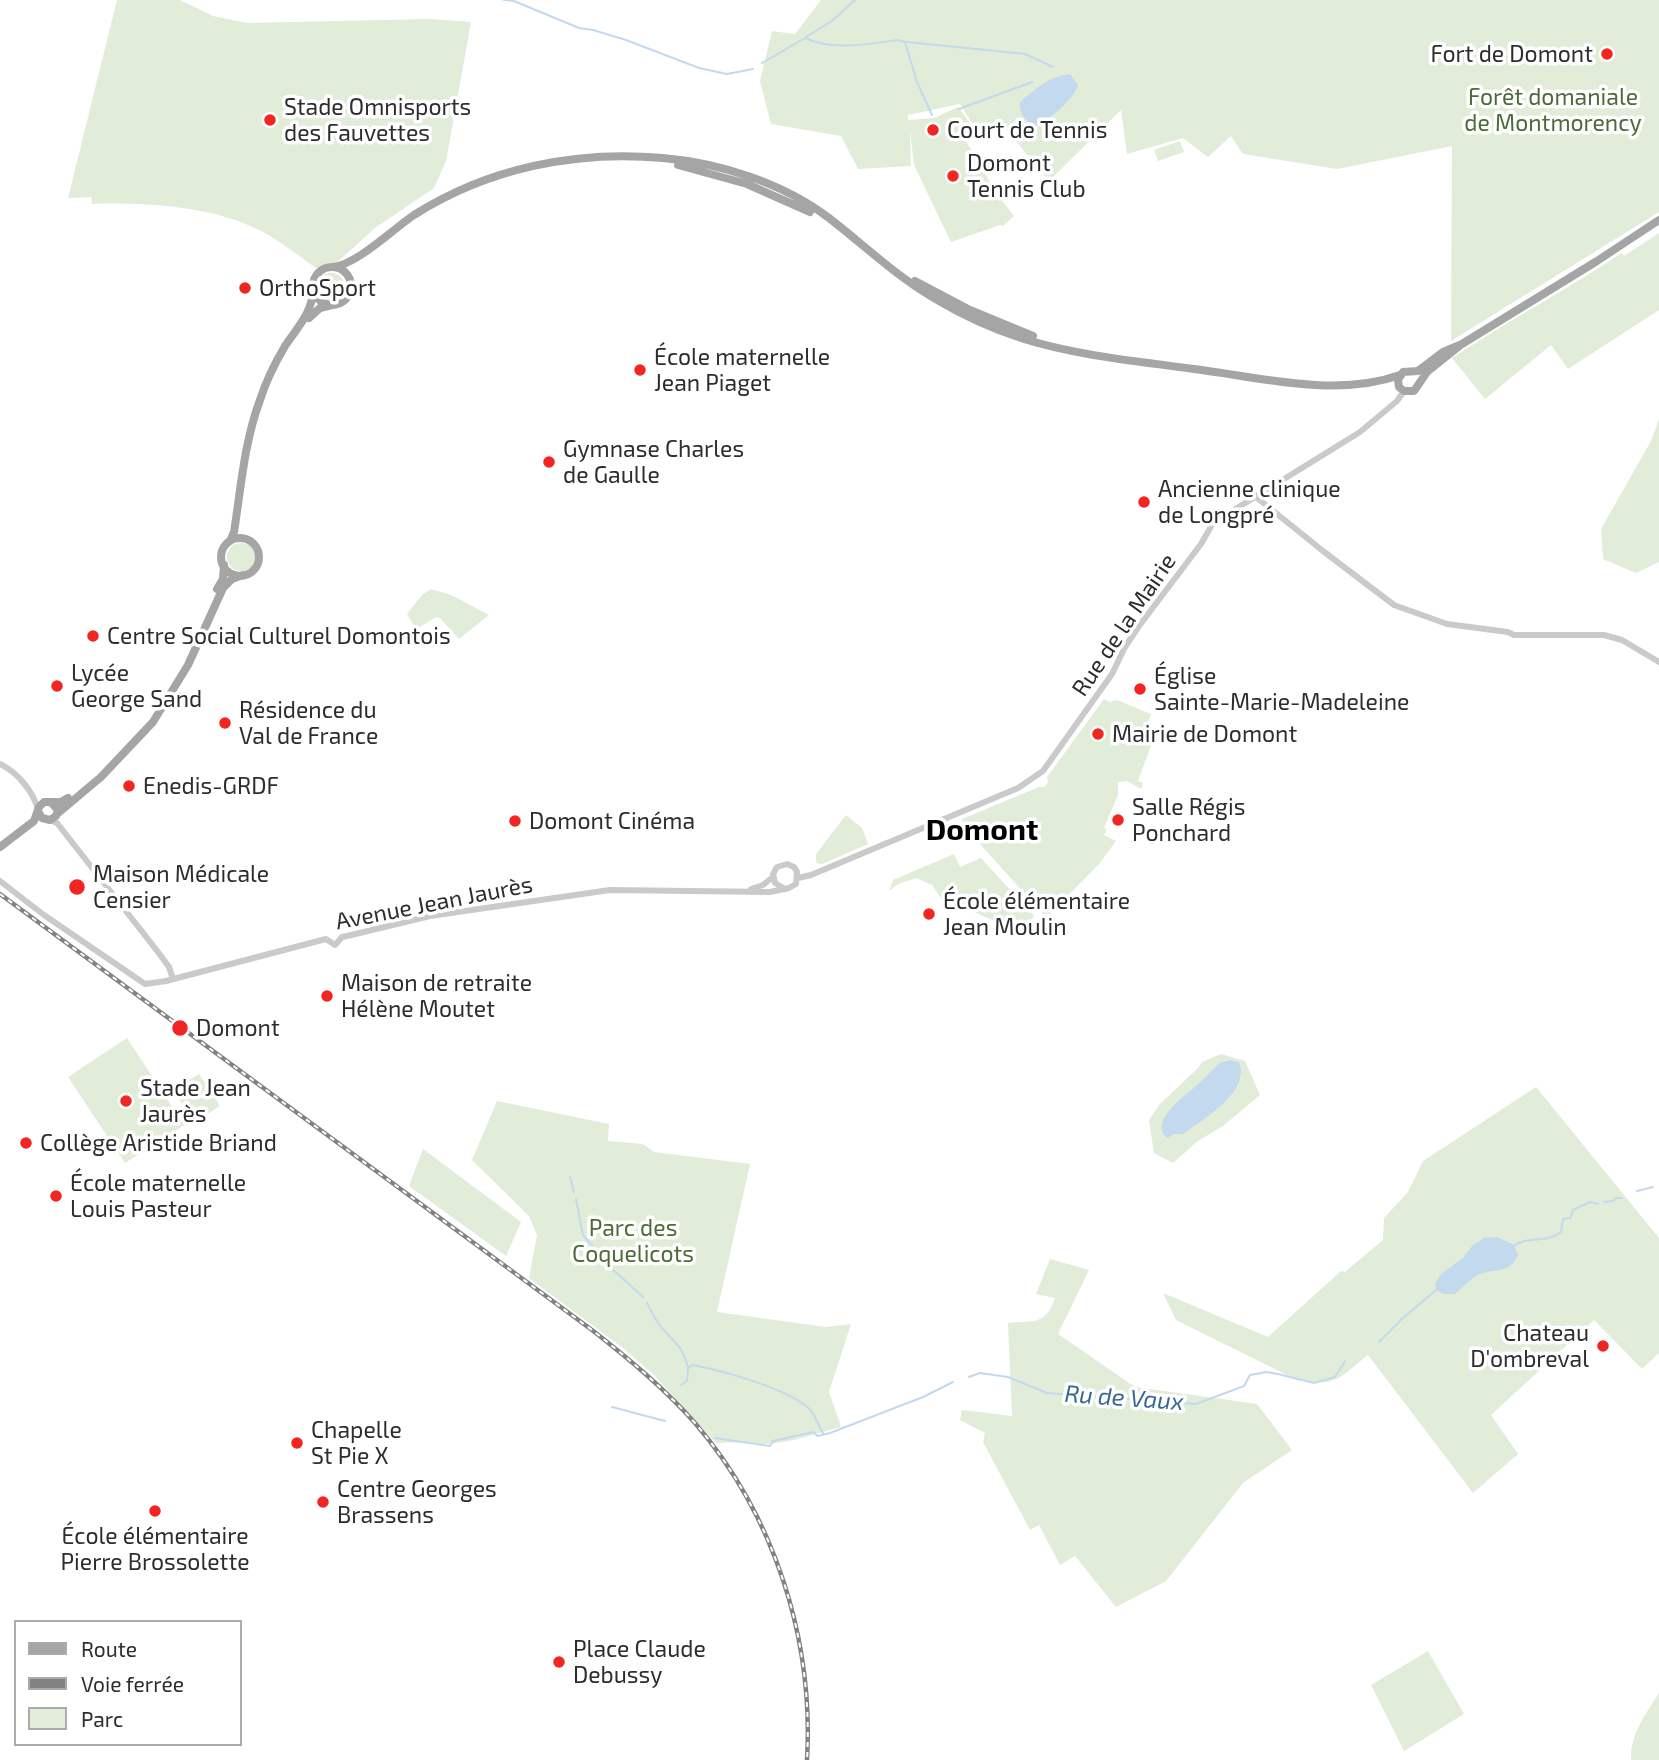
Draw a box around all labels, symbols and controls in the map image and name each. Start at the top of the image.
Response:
place label: Fort de Domont [1430,40,1593,68]
marker: Fort de Domont [1599,46,1615,62]
park label: Forêt domaniale de Montmorency [1464,83,1642,137]
place label: Stade Omnisports des Fauvettes [284,93,471,147]
marker: Stade Omnisports des Fauvettes [262,112,278,128]
place label: Court de Tennis [947,116,1107,144]
marker: Court de Tennis [925,122,941,138]
place label: Domont Tennis Club [967,149,1086,203]
marker: Domont Tennis Club [945,168,961,184]
place label: OrthoSport [259,274,376,302]
marker: OrthoSport [237,280,253,296]
place label: École maternelle Jean Piaget [654,343,830,397]
marker: École maternelle Jean Piaget [632,362,648,378]
place label: Gymnase Charles de Gaulle [563,435,744,489]
marker: Gymnase Charles de Gaulle [541,454,557,470]
place label: Ancienne clinique de Longpré [1158,475,1341,529]
marker: Ancienne clinique de Longpré [1136,494,1152,510]
street label: Rue de la Mairie [1066,549,1182,701]
place label: Centre Social Culturel Domontois [107,622,451,650]
marker: Centre Social Culturel Domontois [85,628,101,644]
place label: Lycée George Sand [71,659,202,713]
place label: Église Sainte-Marie-Madeleine [1154,662,1409,716]
marker: Lycée George Sand [49,678,65,694]
marker: Église Sainte-Marie-Madeleine [1132,681,1148,697]
place label: Résidence du Val de France [239,696,378,750]
marker: Résidence du Val de France [217,715,233,731]
place label: Mairie de Domont [1112,720,1297,748]
marker: Mairie de Domont [1090,726,1106,742]
place label: Enedis-GRDF [143,772,279,800]
marker: Enedis-GRDF [121,778,137,794]
place label: Salle Régis Ponchard [1132,793,1245,847]
place label: Domont Cinéma [529,807,695,835]
district label: Domont [926,812,1038,848]
marker: Salle Régis Ponchard [1110,812,1126,828]
marker: Domont Cinéma [507,813,523,829]
place label: Maison Médicale Censier [93,860,269,914]
street label: Avenue Jean Jaurès [333,870,535,936]
marker: Maison Médicale Censier [67,877,87,897]
place label: École élémentaire Jean Moulin [943,887,1130,941]
marker: École élémentaire Jean Moulin [921,906,937,922]
place label: Maison de retraite Hélène Moutet [341,969,532,1023]
marker: Maison de retraite Hélène Moutet [319,988,335,1004]
place label: Domont [196,1014,280,1042]
marker: Domont [170,1018,190,1038]
place label: Stade Jean Jaurès [140,1074,251,1128]
marker: Stade Jean Jaurès [118,1093,134,1109]
place label: Collège Aristide Briand [40,1129,277,1157]
marker: Collège Aristide Briand [18,1135,34,1151]
place label: École maternelle Louis Pasteur [70,1169,246,1223]
marker: École maternelle Louis Pasteur [48,1188,64,1204]
park label: Parc des Coquelicots [572,1214,694,1268]
place label: Chateau D'ombreval [1470,1319,1589,1373]
marker: Chateau D'ombreval [1595,1338,1611,1354]
water label: Ru de Vaux [1063,1379,1185,1417]
place label: Chapelle St Pie X [311,1416,402,1470]
marker: Chapelle St Pie X [289,1435,305,1451]
place label: Centre Georges Brassens [337,1475,497,1529]
marker: Centre Georges Brassens [315,1494,331,1510]
marker: École élémentaire Pierre Brossolette [147,1503,163,1519]
place label: École élémentaire Pierre Brossolette [61,1522,249,1576]
legend [14,1620,242,1746]
place label: Place Claude Debussy [573,1635,706,1689]
text: Route [81,1636,137,1661]
marker: Place Claude Debussy [551,1654,567,1670]
text: Voie ferrée [81,1671,184,1696]
text: Parc [81,1706,123,1731]

